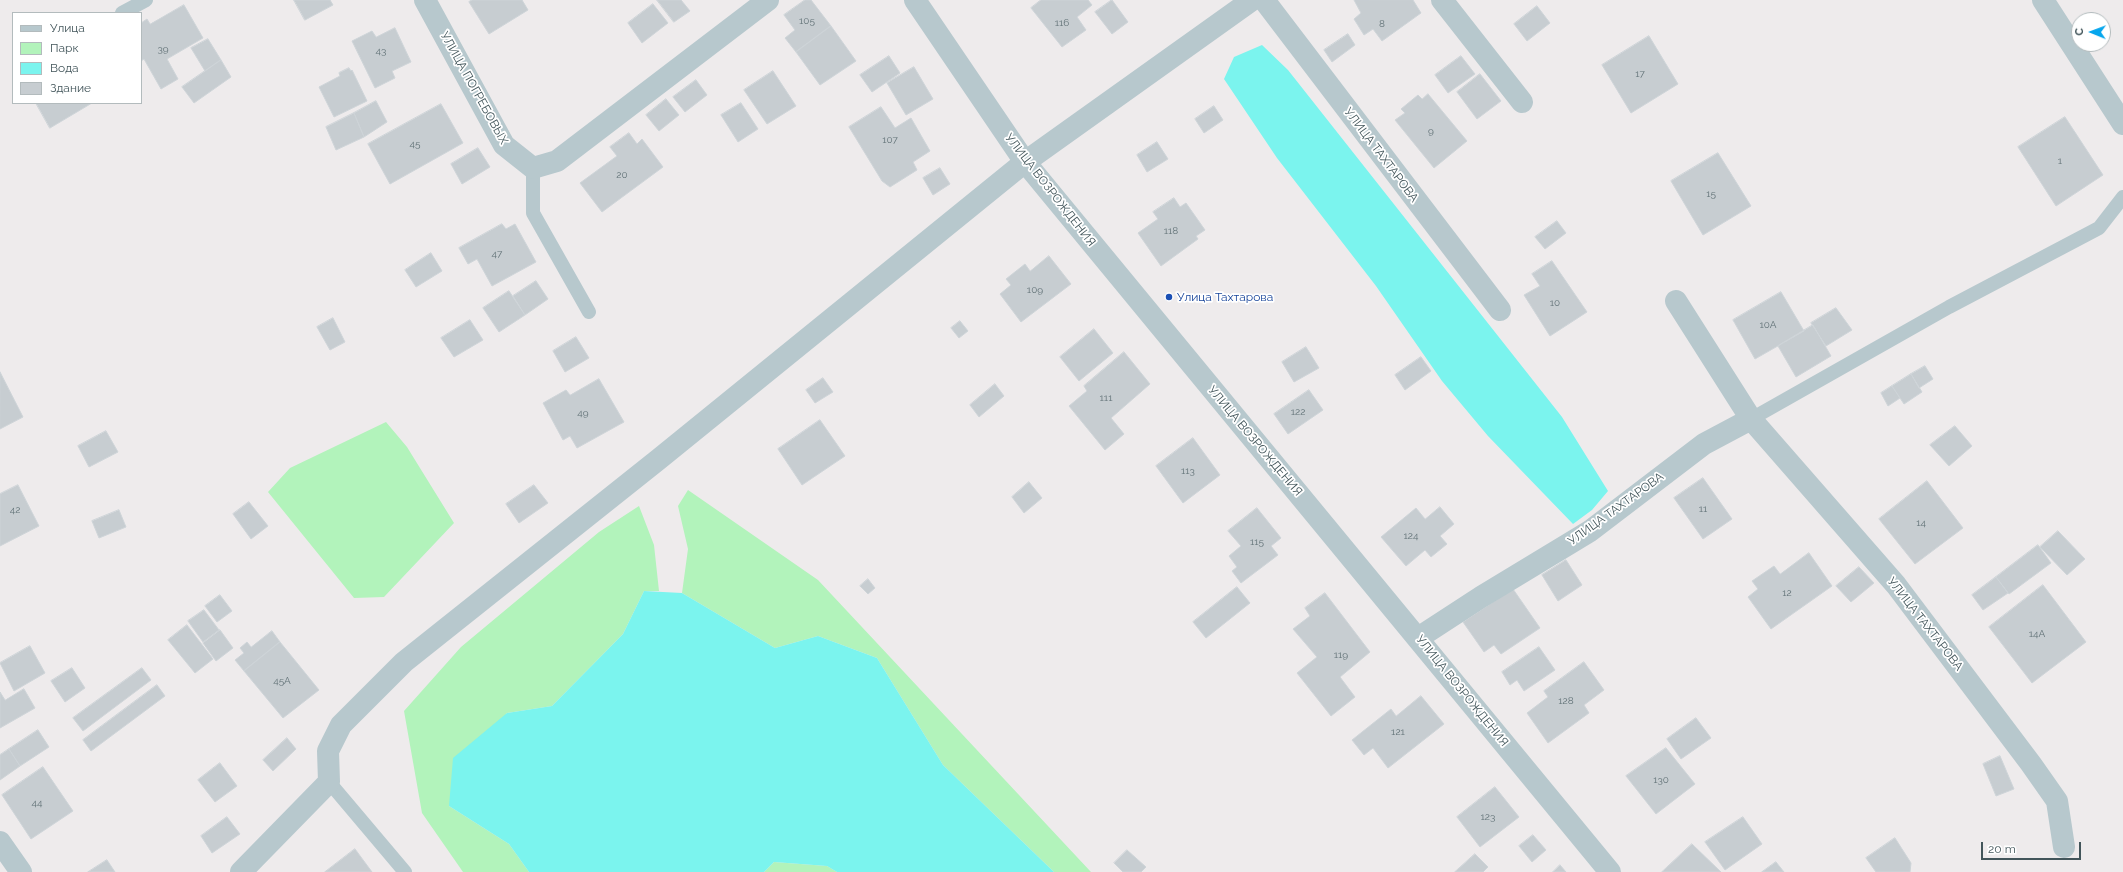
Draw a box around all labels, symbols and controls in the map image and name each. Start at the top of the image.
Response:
legend [12,12,142,104]
north arrow [2071,12,2111,52]
house number: 105 [799,15,815,27]
house number: 116 [1055,17,1069,29]
house number: 8 [1379,18,1385,30]
text: Улица [50,21,85,35]
text: С [2073,28,2086,36]
street label: УЛИЦА ПОГРЕБОВЫХ [437,29,511,147]
text: Парк [50,41,79,55]
house number: 39 [157,43,169,55]
house number: 43 [376,45,386,57]
text: Вода [50,61,79,75]
house number: 17 [1635,68,1645,80]
text: Здание [50,81,91,95]
street label: УЛИЦА ТАХТАРОВА [1341,105,1421,205]
house number: 9 [1428,125,1434,137]
street label: УЛИЦА ВОЗРОЖДЕНИЯ [1002,131,1098,249]
house number: 107 [882,134,898,146]
house number: 45 [410,138,420,150]
house number: 1 [2058,155,2062,167]
house number: 20 [616,169,628,181]
house number: 15 [1706,188,1716,200]
house number: 118 [1164,225,1178,237]
house number: 47 [492,248,502,260]
house number: 109 [1027,284,1043,296]
place label: Улица Тахтарова [1177,290,1273,304]
marker: Улица Тахтарова [1164,292,1174,302]
house number: 10 [1550,297,1560,309]
house number: 10А [1760,319,1776,331]
street label: УЛИЦА ВОЗРОЖДЕНИЯ [1205,383,1305,499]
house number: 111 [1100,392,1112,404]
house number: 122 [1291,406,1305,418]
house number: 49 [577,407,589,419]
house number: 113 [1181,465,1195,477]
street label: УЛИЦА ТАХТАРОВА [1565,470,1667,548]
house number: 11 [1699,503,1707,515]
house number: 42 [10,504,20,516]
house number: 14 [1916,517,1926,529]
house number: 124 [1404,530,1418,542]
house number: 115 [1250,536,1264,548]
street label: УЛИЦА ТАХТАРОВА [1884,574,1966,674]
house number: 12 [1782,587,1792,599]
house number: 14А [2029,628,2045,640]
street label: УЛИЦА ВОЗРОЖДЕНИЯ [1413,632,1511,750]
house number: 119 [1334,649,1348,661]
house number: 45А [273,675,291,687]
house number: 128 [1558,695,1574,707]
house number: 121 [1391,726,1405,738]
house number: 130 [1653,774,1669,786]
house number: 44 [32,797,42,809]
house number: 123 [1481,811,1495,823]
scale bar [1983,834,2083,860]
text: 20 m [1988,842,2016,856]

